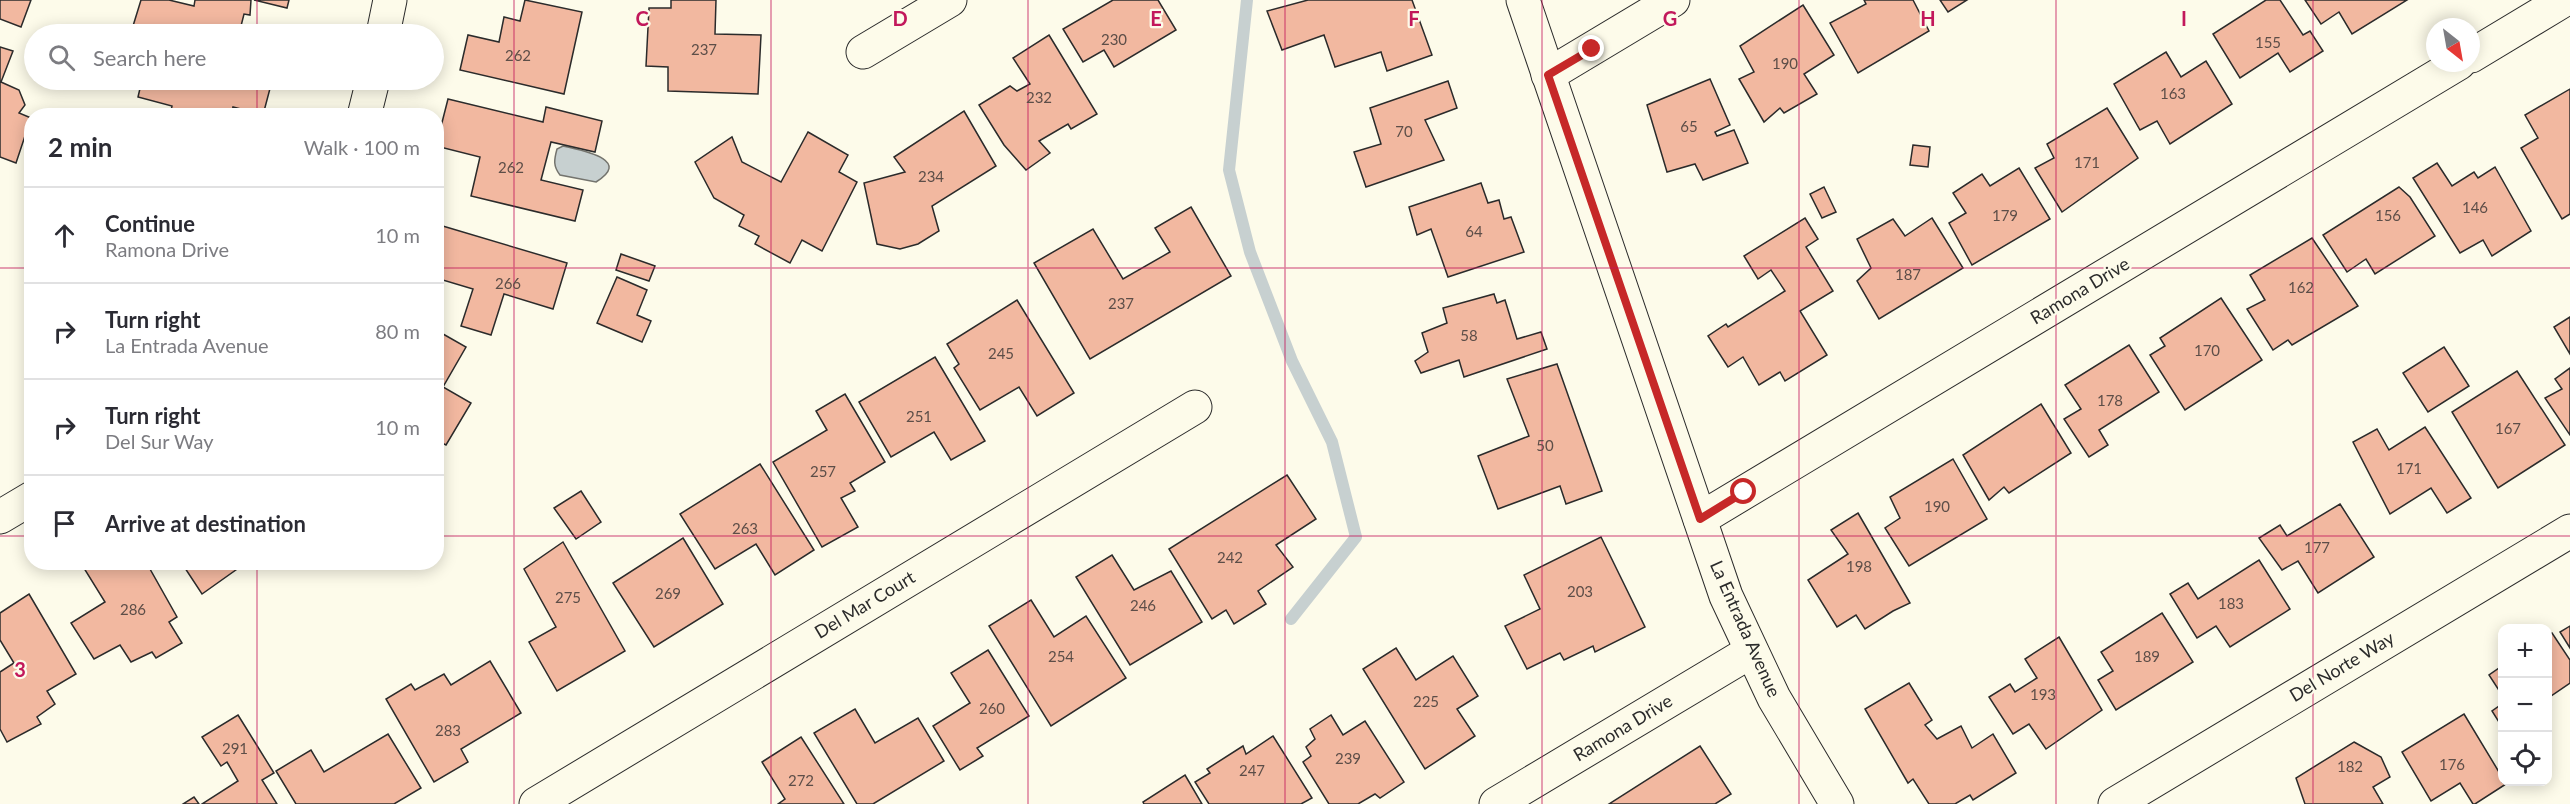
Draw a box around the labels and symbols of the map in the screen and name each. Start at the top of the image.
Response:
text: C [635,6,649,30]
text: D [892,6,908,30]
text: E [1150,6,1162,30]
text: F [1408,6,1420,30]
text: G [1663,6,1677,30]
text: H [1920,6,1936,30]
text: I [2181,6,2187,30]
north arrow [2426,18,2480,72]
house number: 230 [1101,30,1127,48]
house number: 155 [2255,33,2281,51]
route end [1578,35,1604,61]
house number: 237 [691,40,717,58]
house number: 262 [505,46,531,64]
house number: 190 [1772,54,1798,72]
house number: 163 [2160,84,2186,102]
house number: 232 [1026,88,1052,106]
house number: 65 [1680,117,1698,135]
house number: 70 [1395,122,1413,140]
house number: 171 [2074,153,2100,171]
house number: 262 [498,158,524,176]
house number: 234 [918,167,944,185]
house number: 146 [2462,198,2488,216]
house number: 179 [1992,206,2018,224]
house number: 156 [2375,206,2401,224]
house number: 64 [1465,222,1483,240]
street label: Ramona Drive [2026,252,2133,328]
house number: 187 [1895,265,1921,283]
house number: 266 [495,274,521,292]
house number: 162 [2288,278,2314,296]
house number: 237 [1108,294,1134,312]
house number: 58 [1460,326,1478,344]
house number: 170 [2194,341,2220,359]
house number: 245 [988,344,1014,362]
house number: 178 [2097,391,2123,409]
house number: 251 [906,407,932,425]
house number: 167 [2495,419,2521,437]
house number: 50 [1536,436,1554,454]
house number: 171 [2396,459,2422,477]
house number: 257 [810,462,836,480]
route start [1730,478,1756,504]
house number: 190 [1924,497,1950,515]
house number: 263 [732,519,758,537]
house number: 177 [2304,538,2330,556]
house number: 242 [1217,548,1243,566]
street label: La Entrada Avenue [1706,557,1786,700]
house number: 198 [1846,557,1872,575]
street label: Del Mar Court [810,565,919,643]
house number: 203 [1567,582,1593,600]
house number: 269 [655,584,681,602]
house number: 275 [555,588,581,606]
house number: 183 [2218,594,2244,612]
house number: 246 [1130,596,1156,614]
house number: 286 [120,600,146,618]
street label: Del Norte Way [2285,626,2398,706]
house number: 254 [1048,647,1074,665]
house number: 189 [2134,647,2160,665]
text: 3 [14,657,26,681]
house number: 193 [2030,685,2056,703]
street label: Ramona Drive [1569,689,1676,765]
house number: 225 [1413,692,1439,710]
house number: 260 [979,699,1005,717]
house number: 283 [435,721,461,739]
house number: 291 [222,739,248,757]
house number: 239 [1335,749,1361,767]
house number: 176 [2439,755,2465,773]
house number: 182 [2337,757,2363,775]
house number: 247 [1239,761,1265,779]
house number: 272 [788,771,814,789]

